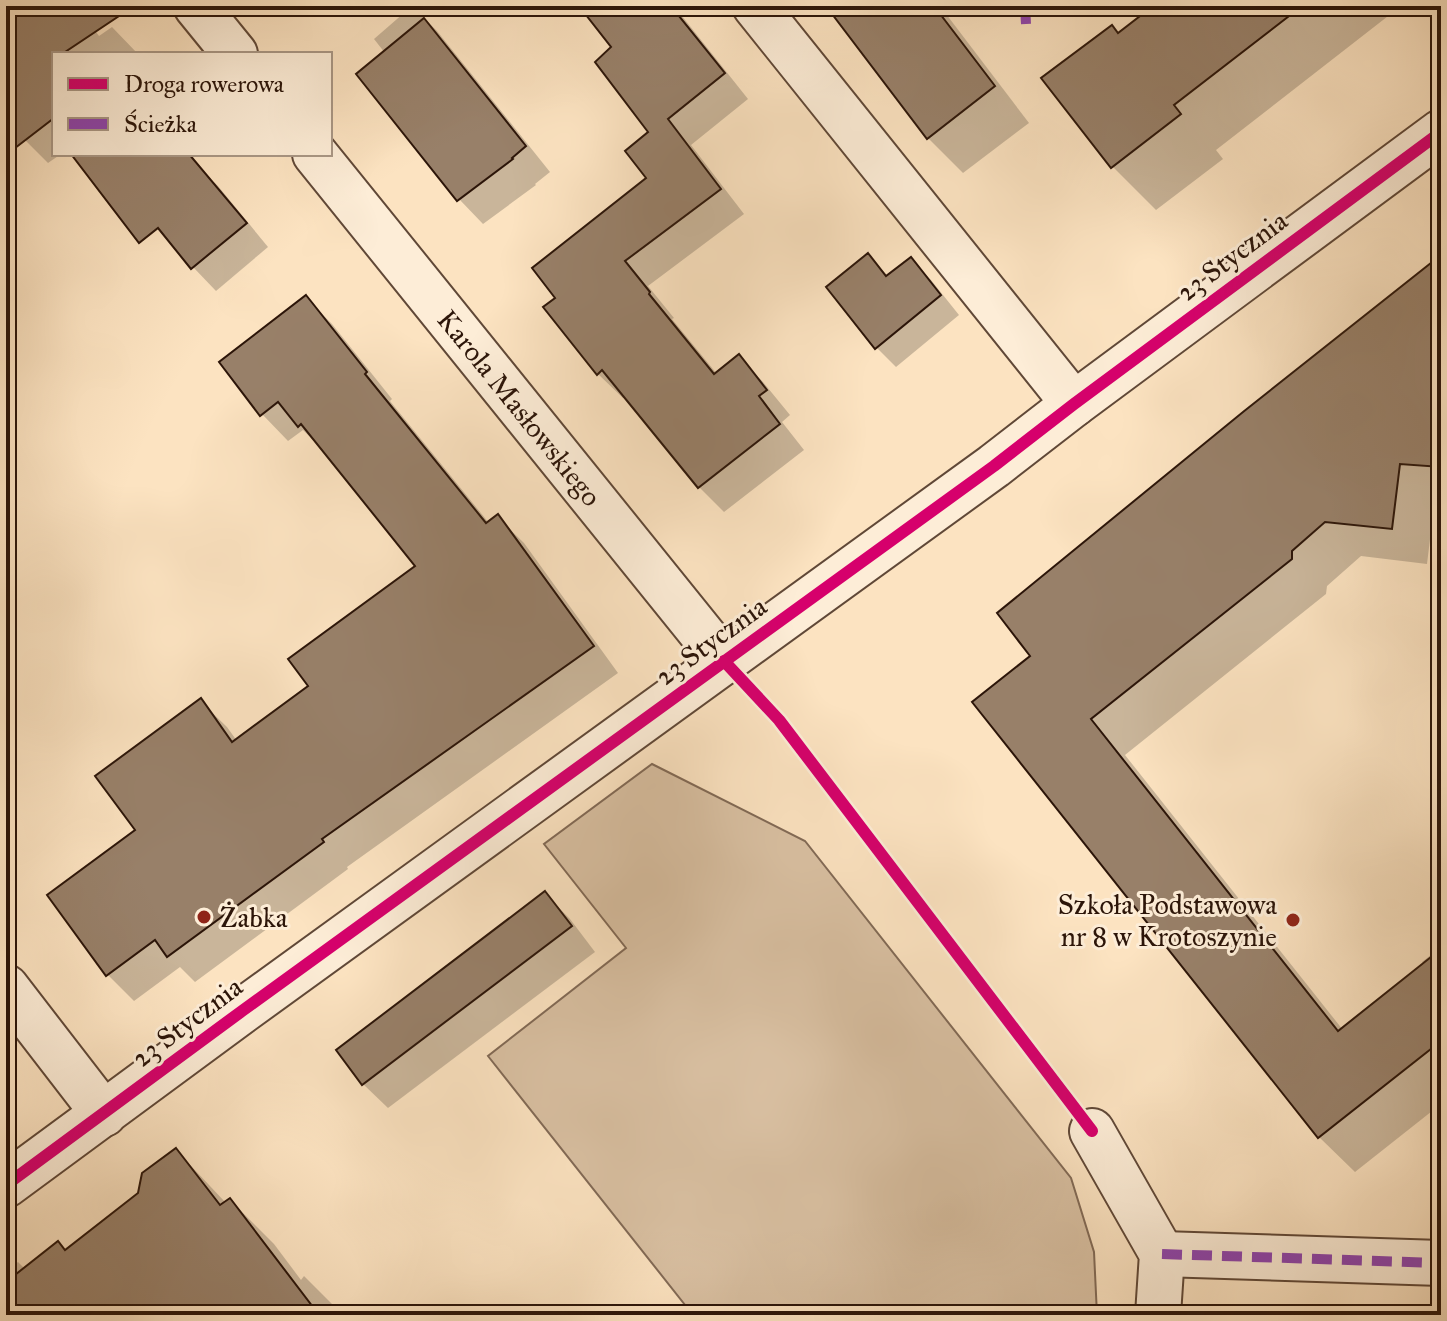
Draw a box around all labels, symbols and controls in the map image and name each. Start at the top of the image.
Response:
legend [52,52,332,156]
text: Droga rowerowa [124,69,285,99]
text: Ścieżka [124,109,198,139]
street label: 23 Stycznia [1170,203,1294,309]
street label: Karola Masłowskiego [430,302,609,513]
street label: 23 Stycznia [648,589,774,693]
place label: Szkoła Podstawowa nr 8 w Krotoszynie [1058,887,1277,954]
place label: Żabka [220,900,288,935]
marker: Żabka [195,908,213,926]
marker: Szkoła Podstawowa nr 8 w Krotoszynie [1284,911,1302,929]
street label: 23 Stycznia [125,969,249,1075]

